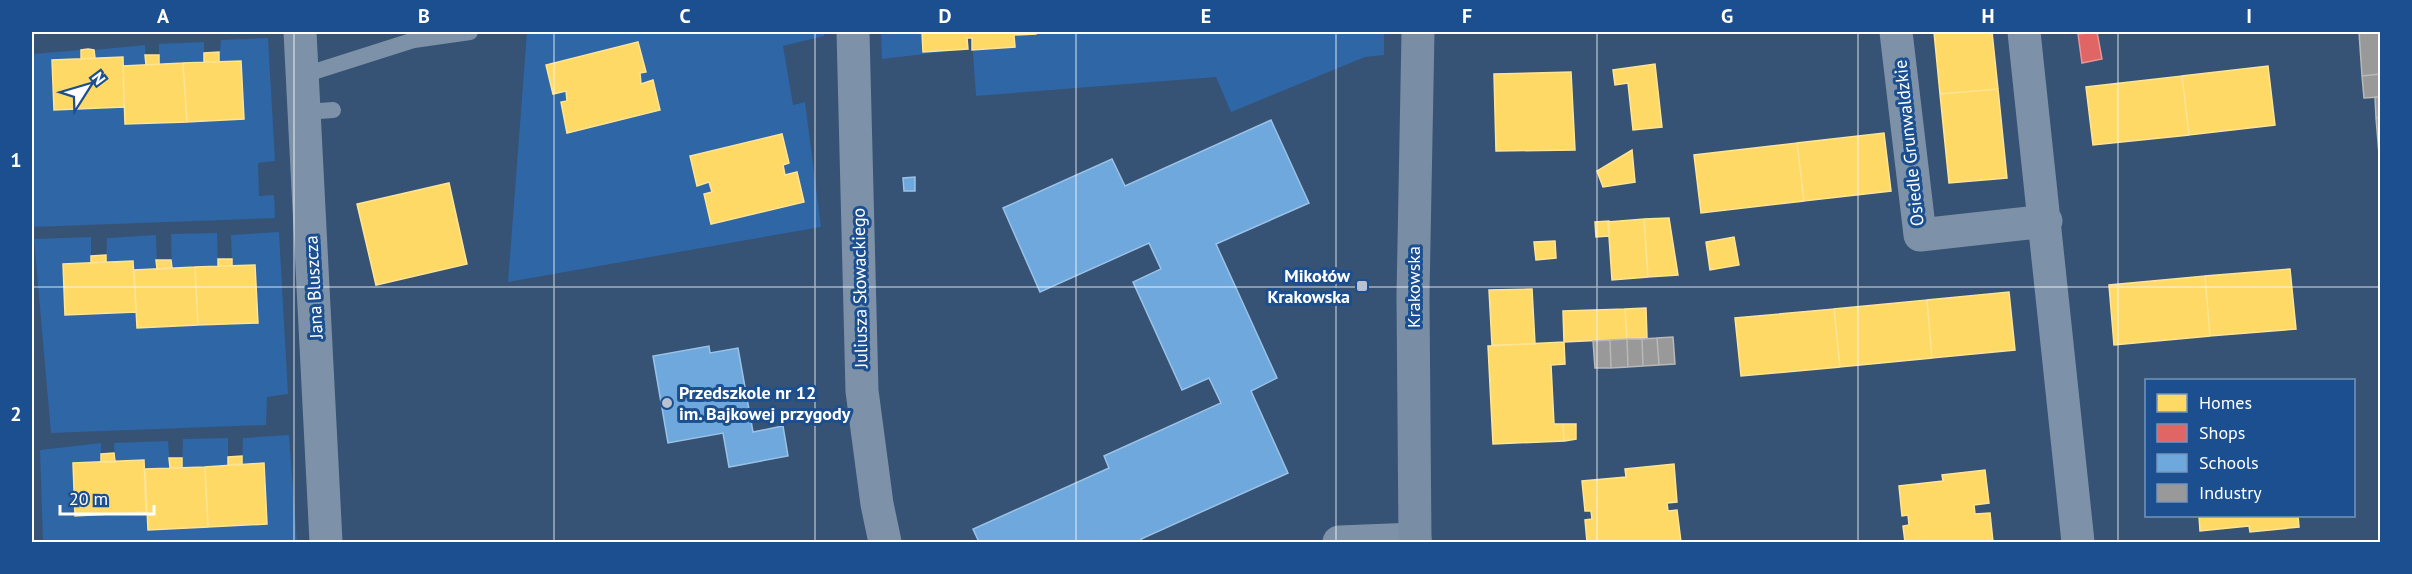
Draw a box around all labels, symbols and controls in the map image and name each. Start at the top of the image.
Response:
text: A [157,3,170,29]
text: B [418,3,430,29]
text: C [679,3,691,29]
text: D [939,3,952,29]
text: E [1201,3,1211,29]
text: F [1462,3,1472,29]
text: G [1721,3,1733,29]
text: H [1981,3,1995,29]
text: I [2246,3,2252,29]
north arrow [57,57,117,117]
street label: Osiedle Grunwaldzkie [1888,59,1929,227]
text: N [88,68,110,88]
text: 1 [10,147,22,173]
street label: Juliusza Słowackiego [847,208,872,369]
street label: Jana Bluszcza [299,235,328,340]
street label: Krakowska [1402,246,1425,328]
place label: Mikołów Krakowska [1267,264,1351,308]
marker: Mikołów Krakowska [1355,279,1369,293]
legend [2145,379,2355,517]
place label: Przedszkole nr 12 im. Bajkowej przygody [679,381,851,425]
text: Homes [2199,391,2252,414]
marker: Przedszkole nr 12 im. Bajkowej przygody [660,396,674,410]
text: 2 [10,401,22,427]
text: Shops [2199,421,2245,444]
text: Schools [2199,451,2259,474]
scale bar [60,478,154,516]
text: Industry [2199,481,2262,504]
text: 20 m [69,487,108,510]

